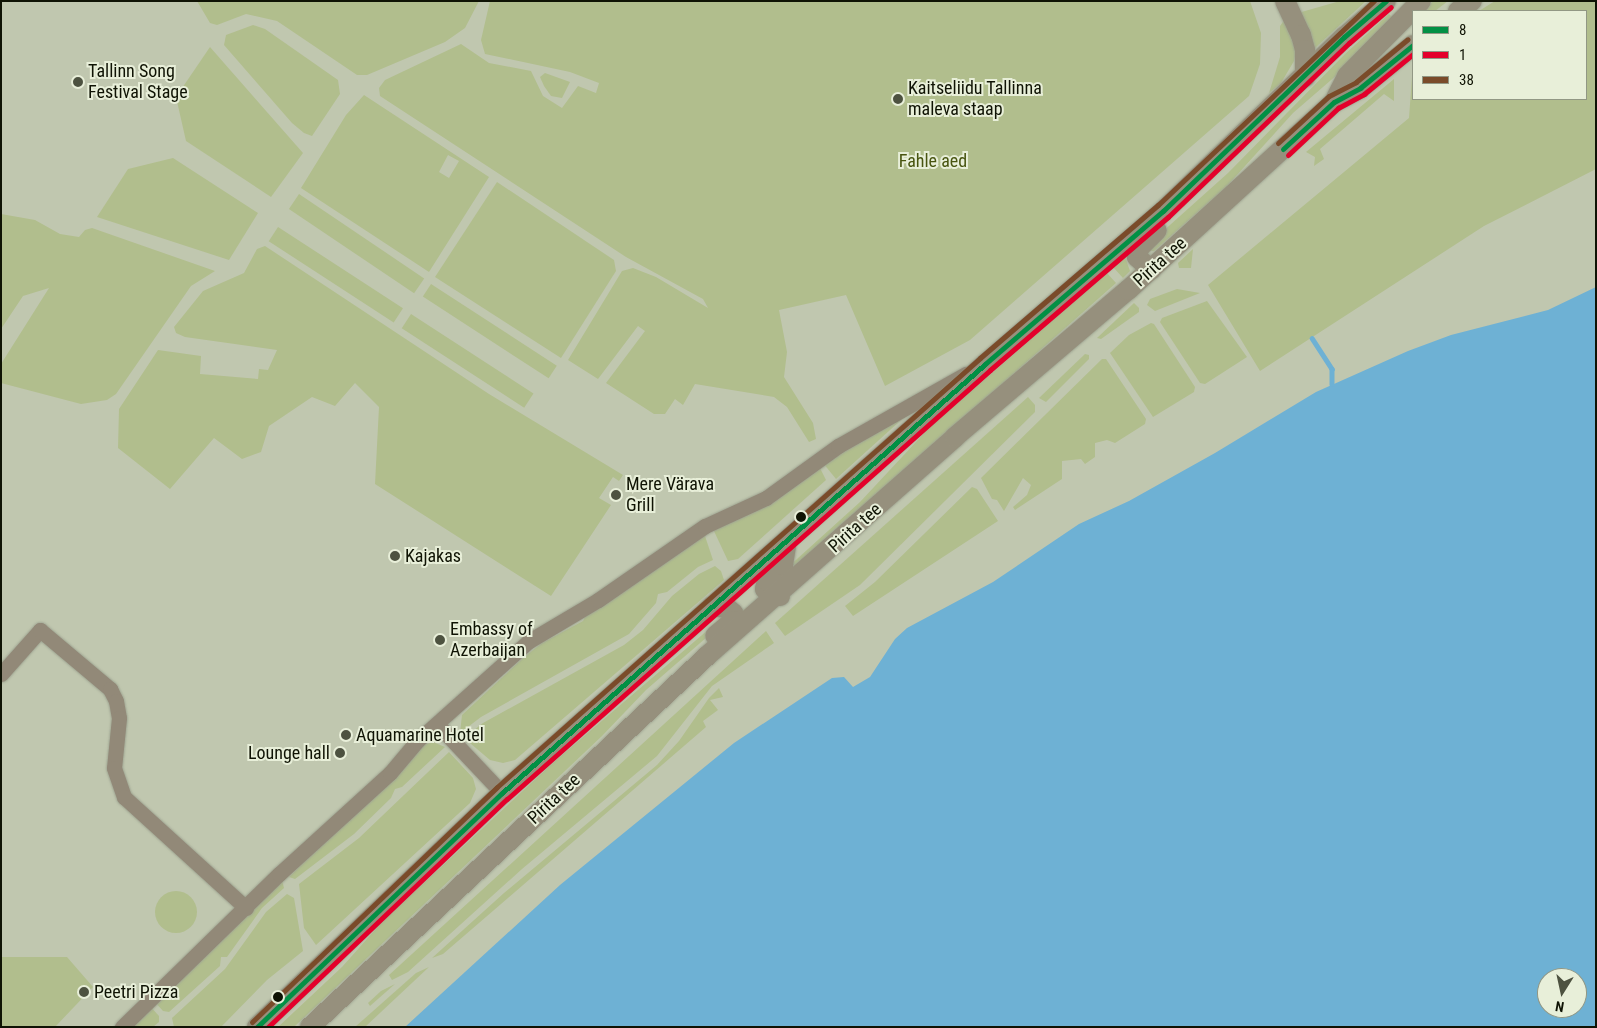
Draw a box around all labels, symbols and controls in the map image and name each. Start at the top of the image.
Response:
legend [1412,10,1587,100]
text: 8 [1459,21,1466,39]
text: 1 [1459,46,1466,64]
place label: Tallinn Song Festival Stage [88,61,188,104]
text: 38 [1459,71,1474,89]
marker: Tallinn Song Festival Stage [72,76,84,88]
place label: Kaitseliidu Tallinna maleva staap [908,78,1042,120]
marker: Kaitseliidu Tallinna maleva staap [892,93,904,105]
park label: Fahle aed [899,150,967,172]
street label: Pirita tee [1129,233,1191,291]
place label: Mere Värava Grill [626,474,714,516]
marker: Mere Värava Grill [610,489,622,501]
street label: Pirita tee [824,499,886,557]
unlabelled marker [796,512,806,522]
place label: Kajakas [405,545,461,567]
marker: Kajakas [389,550,401,562]
place label: Embassy of Azerbaijan [450,619,533,662]
marker: Embassy of Azerbaijan [434,634,446,646]
place label: Aquamarine Hotel [356,724,484,746]
marker: Aquamarine Hotel [340,729,352,741]
place label: Lounge hall [248,742,330,764]
marker: Lounge hall [334,747,346,759]
street label: Pirita tee [523,769,585,829]
north arrow [1537,968,1587,1018]
place label: Peetri Pizza [94,981,178,1003]
marker: Peetri Pizza [78,986,90,998]
unlabelled marker [273,992,283,1002]
text: N [1554,998,1565,1015]

